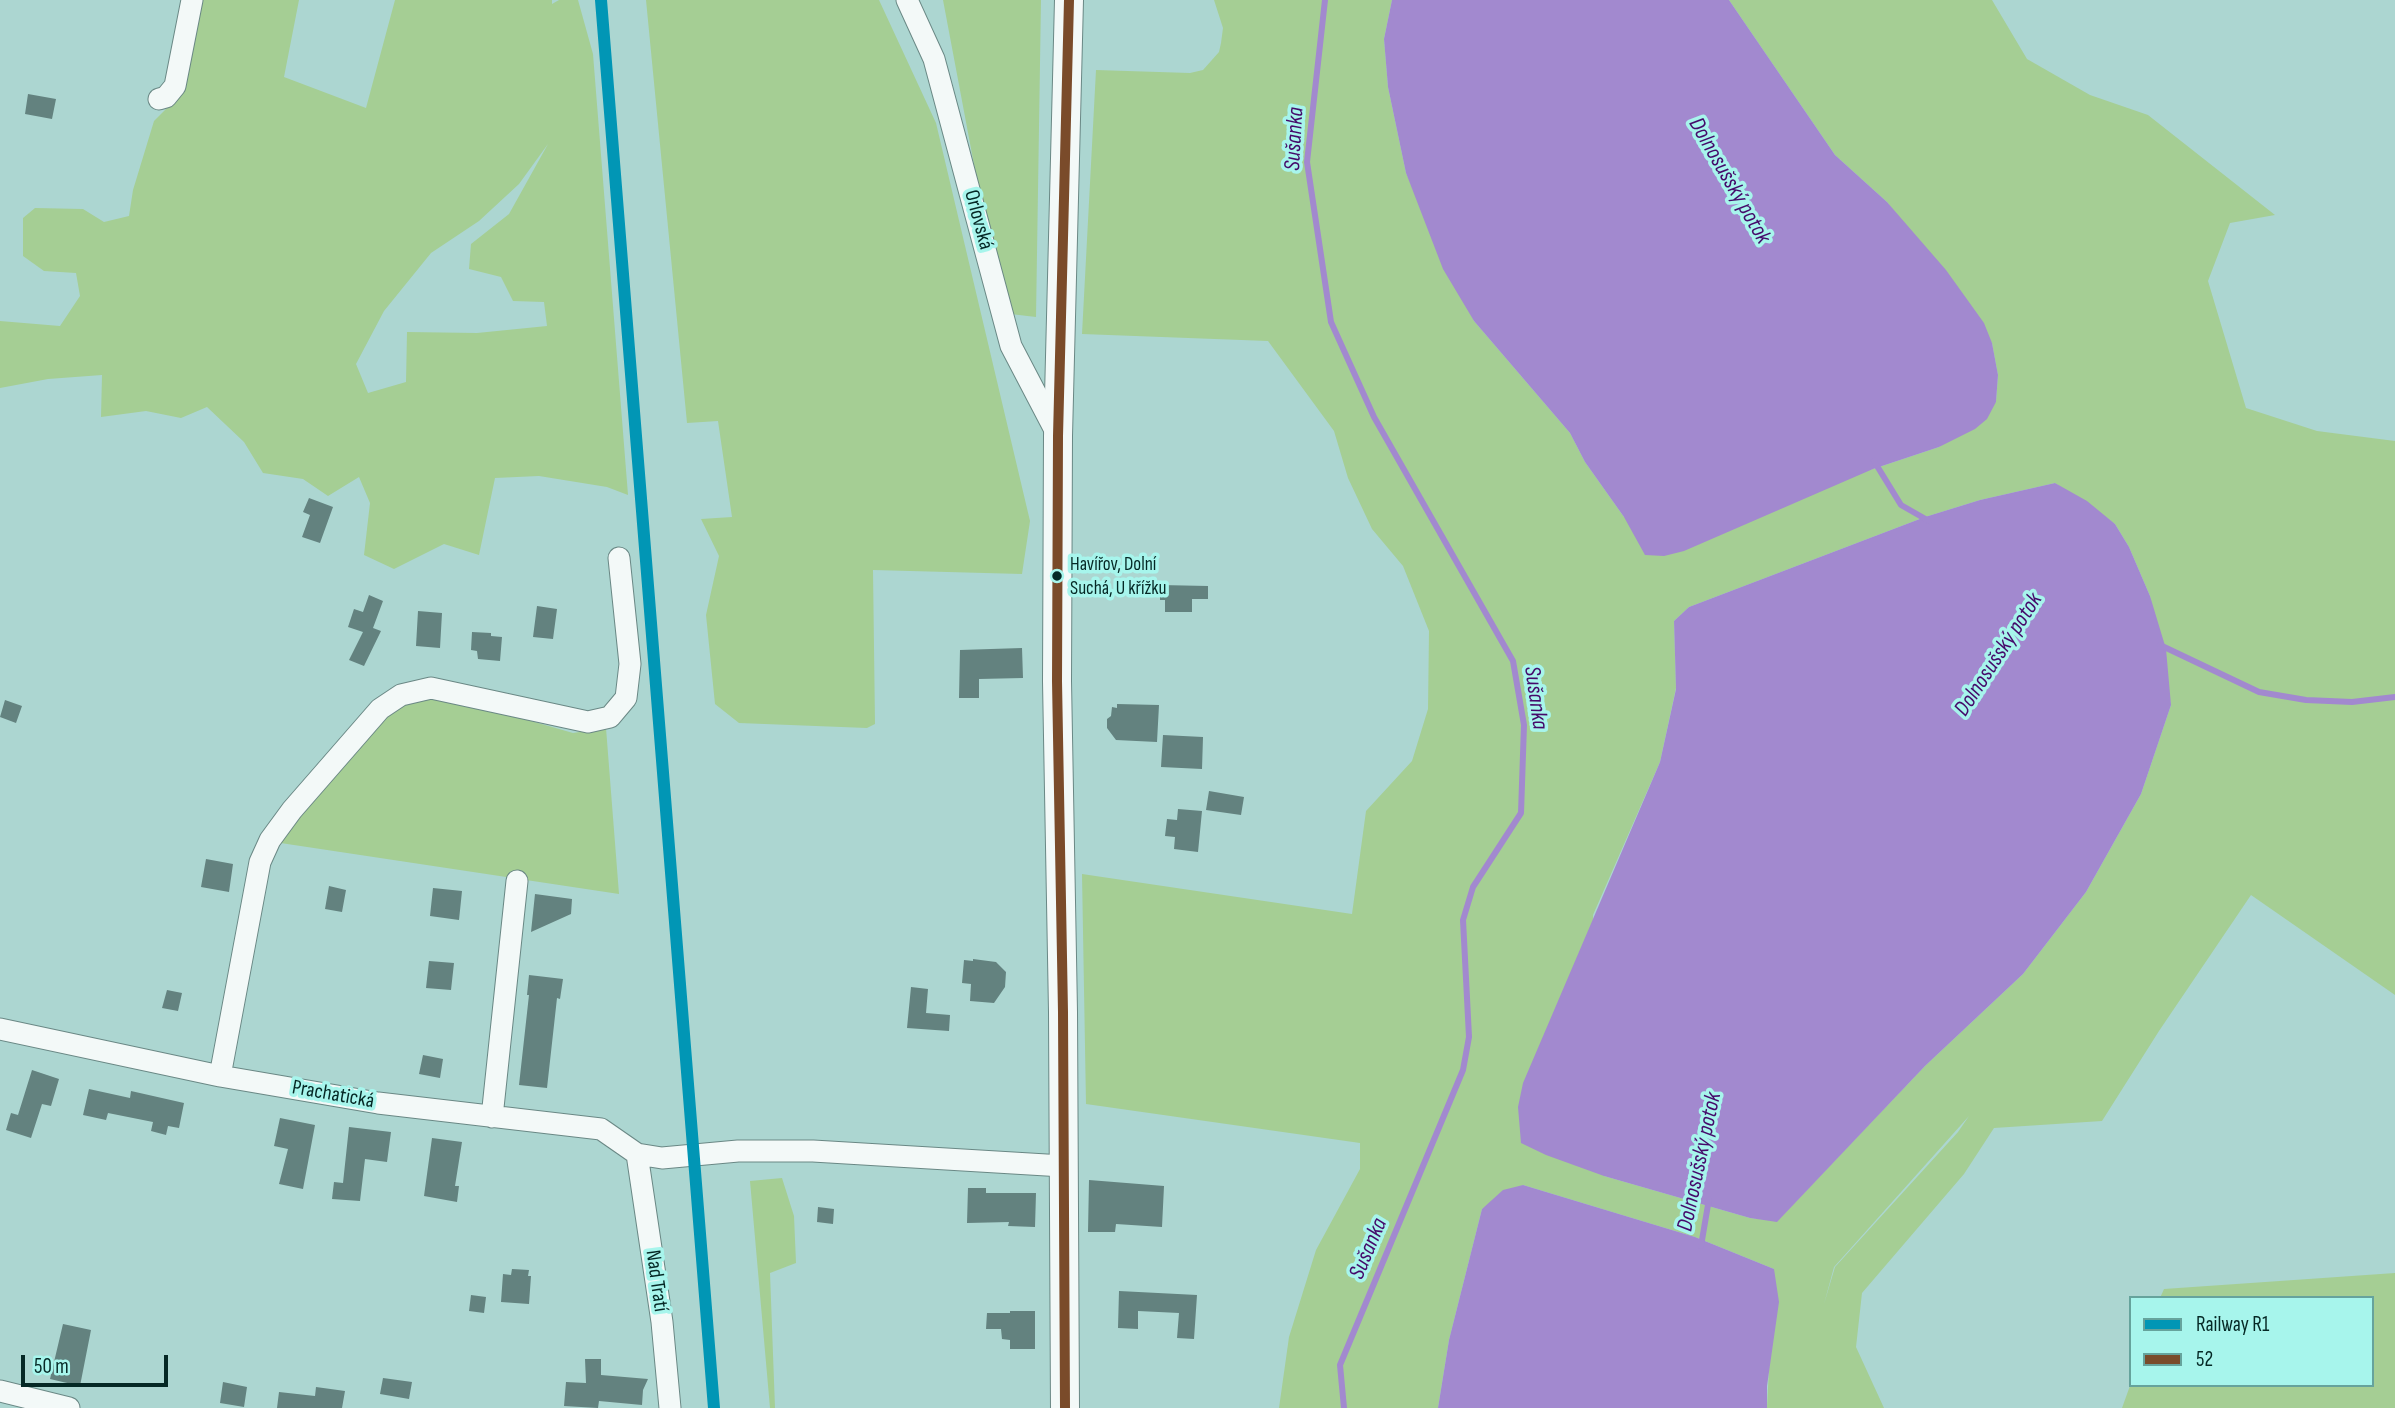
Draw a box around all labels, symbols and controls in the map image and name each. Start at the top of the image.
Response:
water label: Sušanka [1280,107,1310,171]
water label: Dolnosušský potok [1682,113,1776,249]
street label: Orlovská [958,187,998,253]
place label: Havířov, Dolní Suchá, U křížku [1070,554,1166,598]
marker: Havířov, Dolní Suchá, U křížku [1050,569,1064,583]
water label: Dolnosušský potok [1949,588,2049,722]
water label: Sušanka [1517,665,1553,731]
street label: Prachatická [290,1075,376,1115]
water label: Dolnosušský potok [1672,1090,1728,1234]
water label: Sušanka [1344,1214,1394,1284]
street label: Nad Tratí [639,1249,673,1313]
legend [2129,1296,2374,1387]
text: Railway R1 [2196,1312,2269,1337]
scale bar [24,1342,172,1386]
text: 52 [2196,1347,2213,1372]
text: 50 m [34,1354,69,1379]

